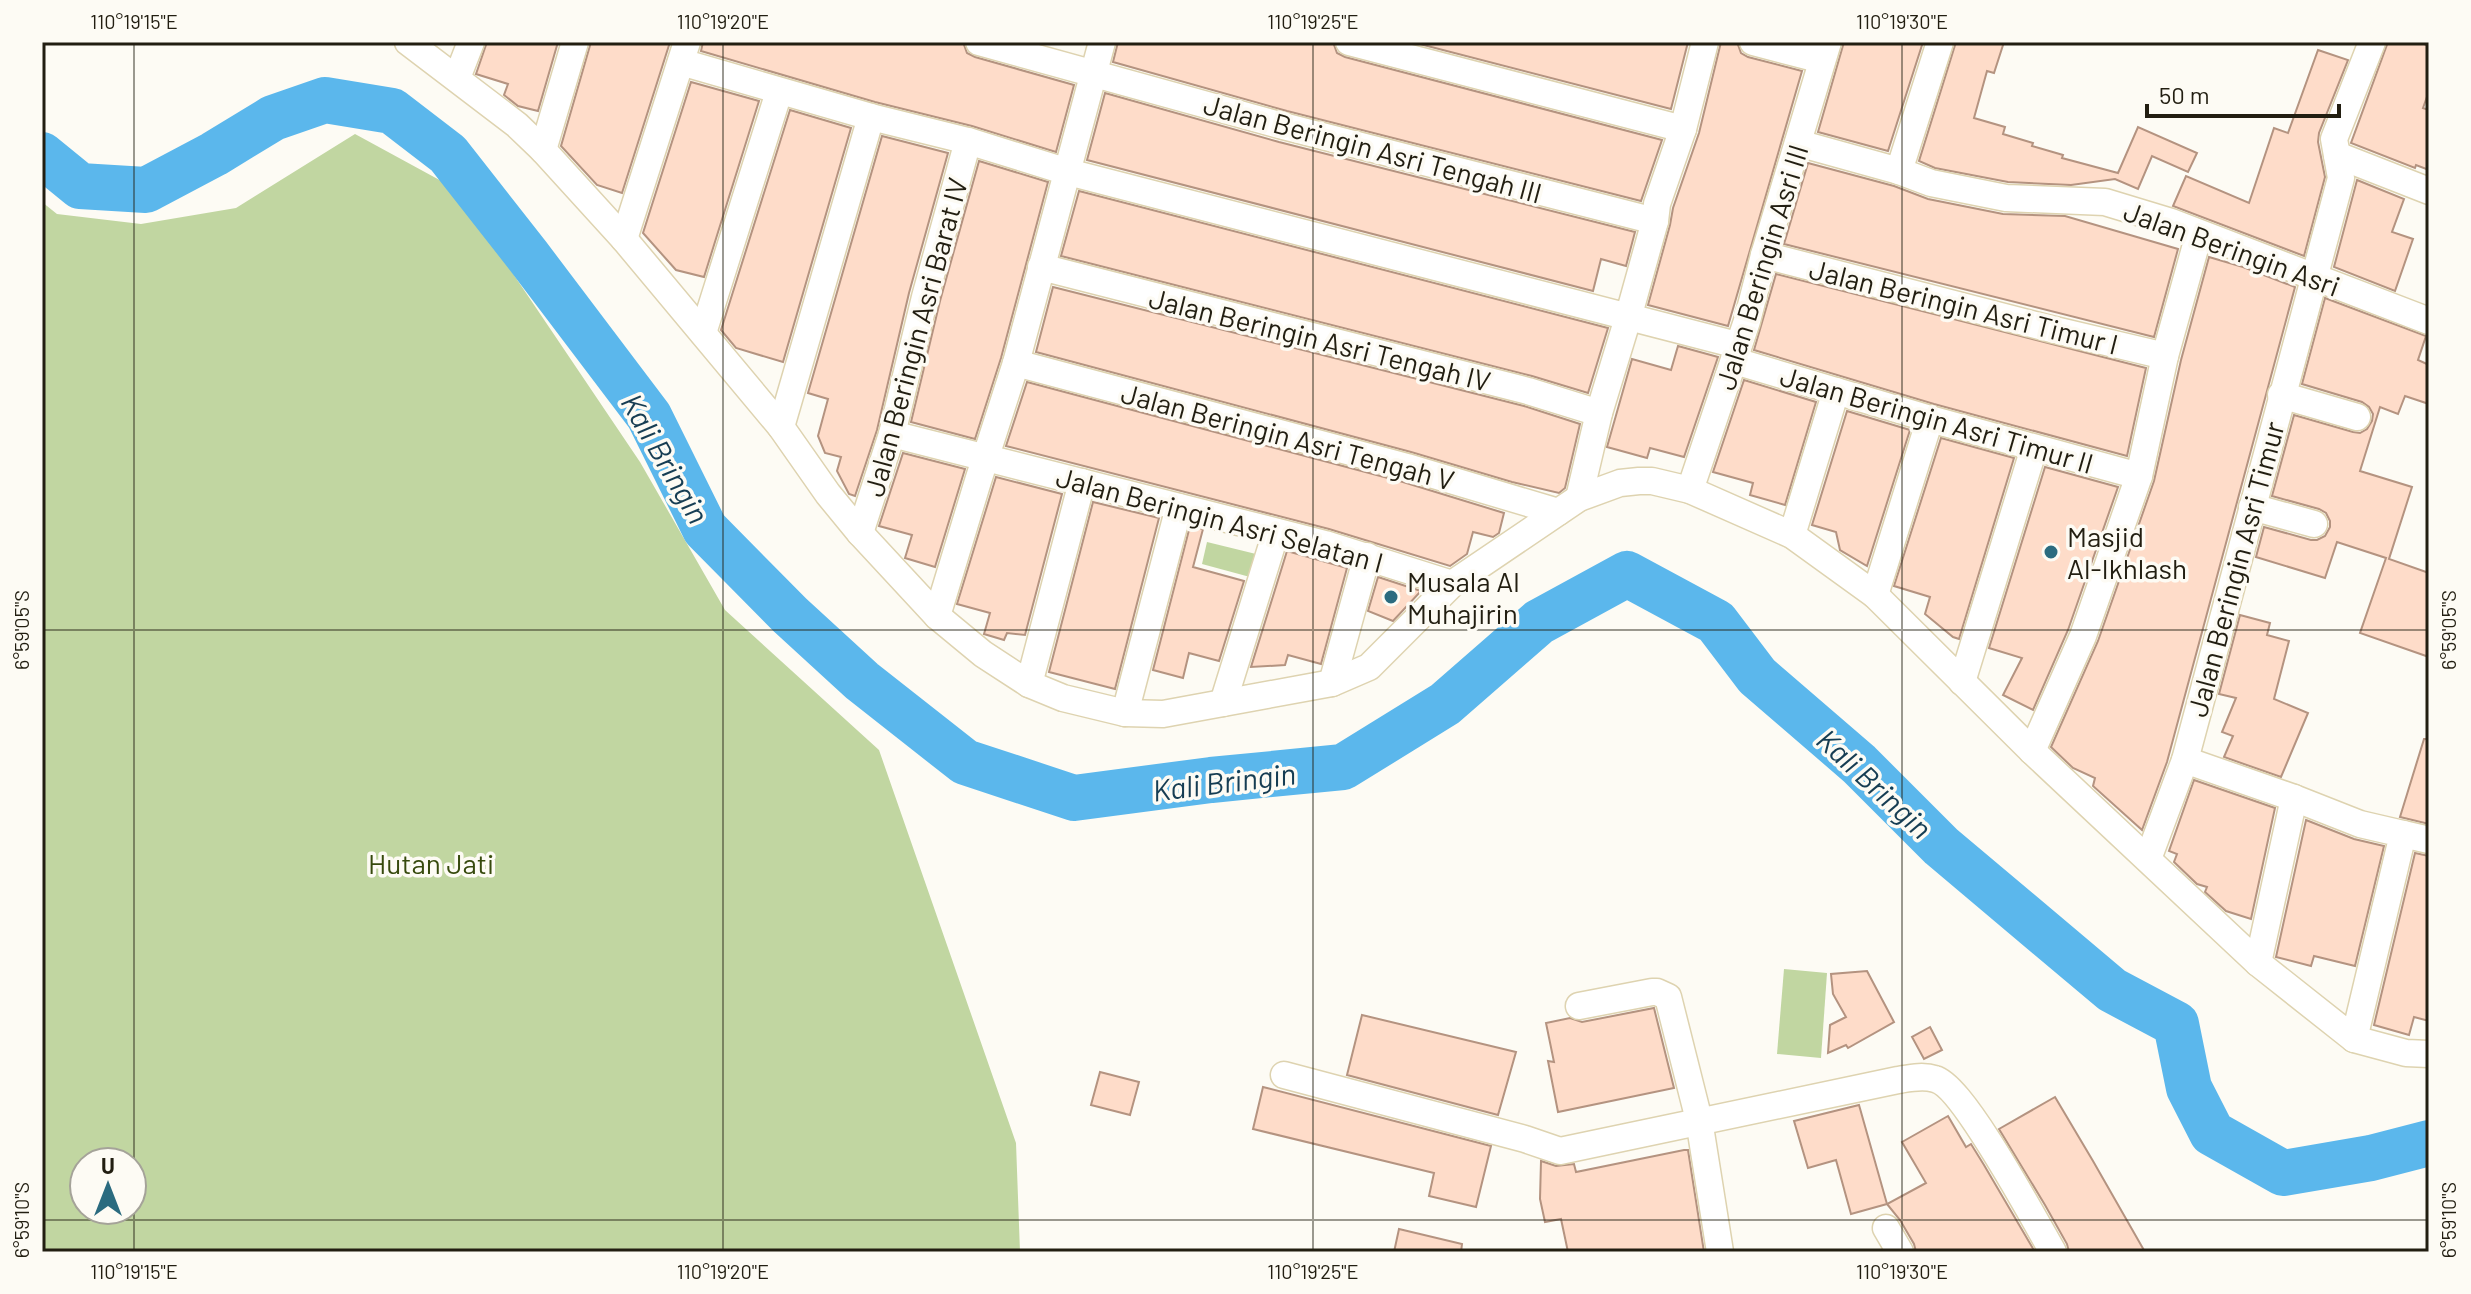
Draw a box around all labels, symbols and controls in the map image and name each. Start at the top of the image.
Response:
text: 110°19'15"E [90,9,178,33]
text: 110°19'20"E [677,9,769,33]
text: 110°19'25"E [1267,9,1359,33]
text: 110°19'30"E [1856,9,1948,33]
scale bar [2147,68,2339,118]
text: 50 m [2159,80,2210,109]
street label: Jalan Beringin Asri Tengah III [1200,86,1546,210]
street label: Jalan Beringin Asri III [1707,140,1815,394]
street label: Jalan Beringin Asri Barat IV [856,174,974,500]
street label: Jalan Beringin Asri [2119,193,2345,303]
street label: Jalan Beringin Asri Timur I [1806,251,2122,361]
street label: Jalan Beringin Asri Tengah IV [1146,280,1494,398]
street label: Jalan Beringin Asri Timur II [1777,358,2097,480]
street label: Jalan Beringin Asri Tengah V [1118,375,1458,497]
water label: Kali Bringin [614,387,718,529]
street label: Jalan Beringin Asri Timur [2179,418,2291,720]
street label: Jalan Beringin Asri Selatan I [1053,459,1387,579]
place label: Masjid Al-Ikhlash [2067,519,2187,585]
marker: Masjid Al-Ikhlash [2042,543,2060,561]
place label: Musala Al Muhajirin [1407,564,1520,630]
marker: Musala Al Muhajirin [1382,588,1400,606]
text: 6°59'05"S [9,590,33,670]
text: 6°59'05"S [2436,590,2460,670]
water label: Kali Bringin [1810,721,1940,845]
water label: Kali Bringin [1150,754,1298,808]
park label: Hutan Jati [368,846,494,880]
north arrow [68,1146,148,1226]
text: U [101,1152,115,1178]
text: 6°59'10"S [9,1182,33,1258]
text: 6°59'10"S [2436,1182,2460,1258]
text: 110°19'15"E [90,1259,178,1283]
text: 110°19'20"E [677,1259,769,1283]
text: 110°19'25"E [1267,1259,1359,1283]
text: 110°19'30"E [1856,1259,1948,1283]

